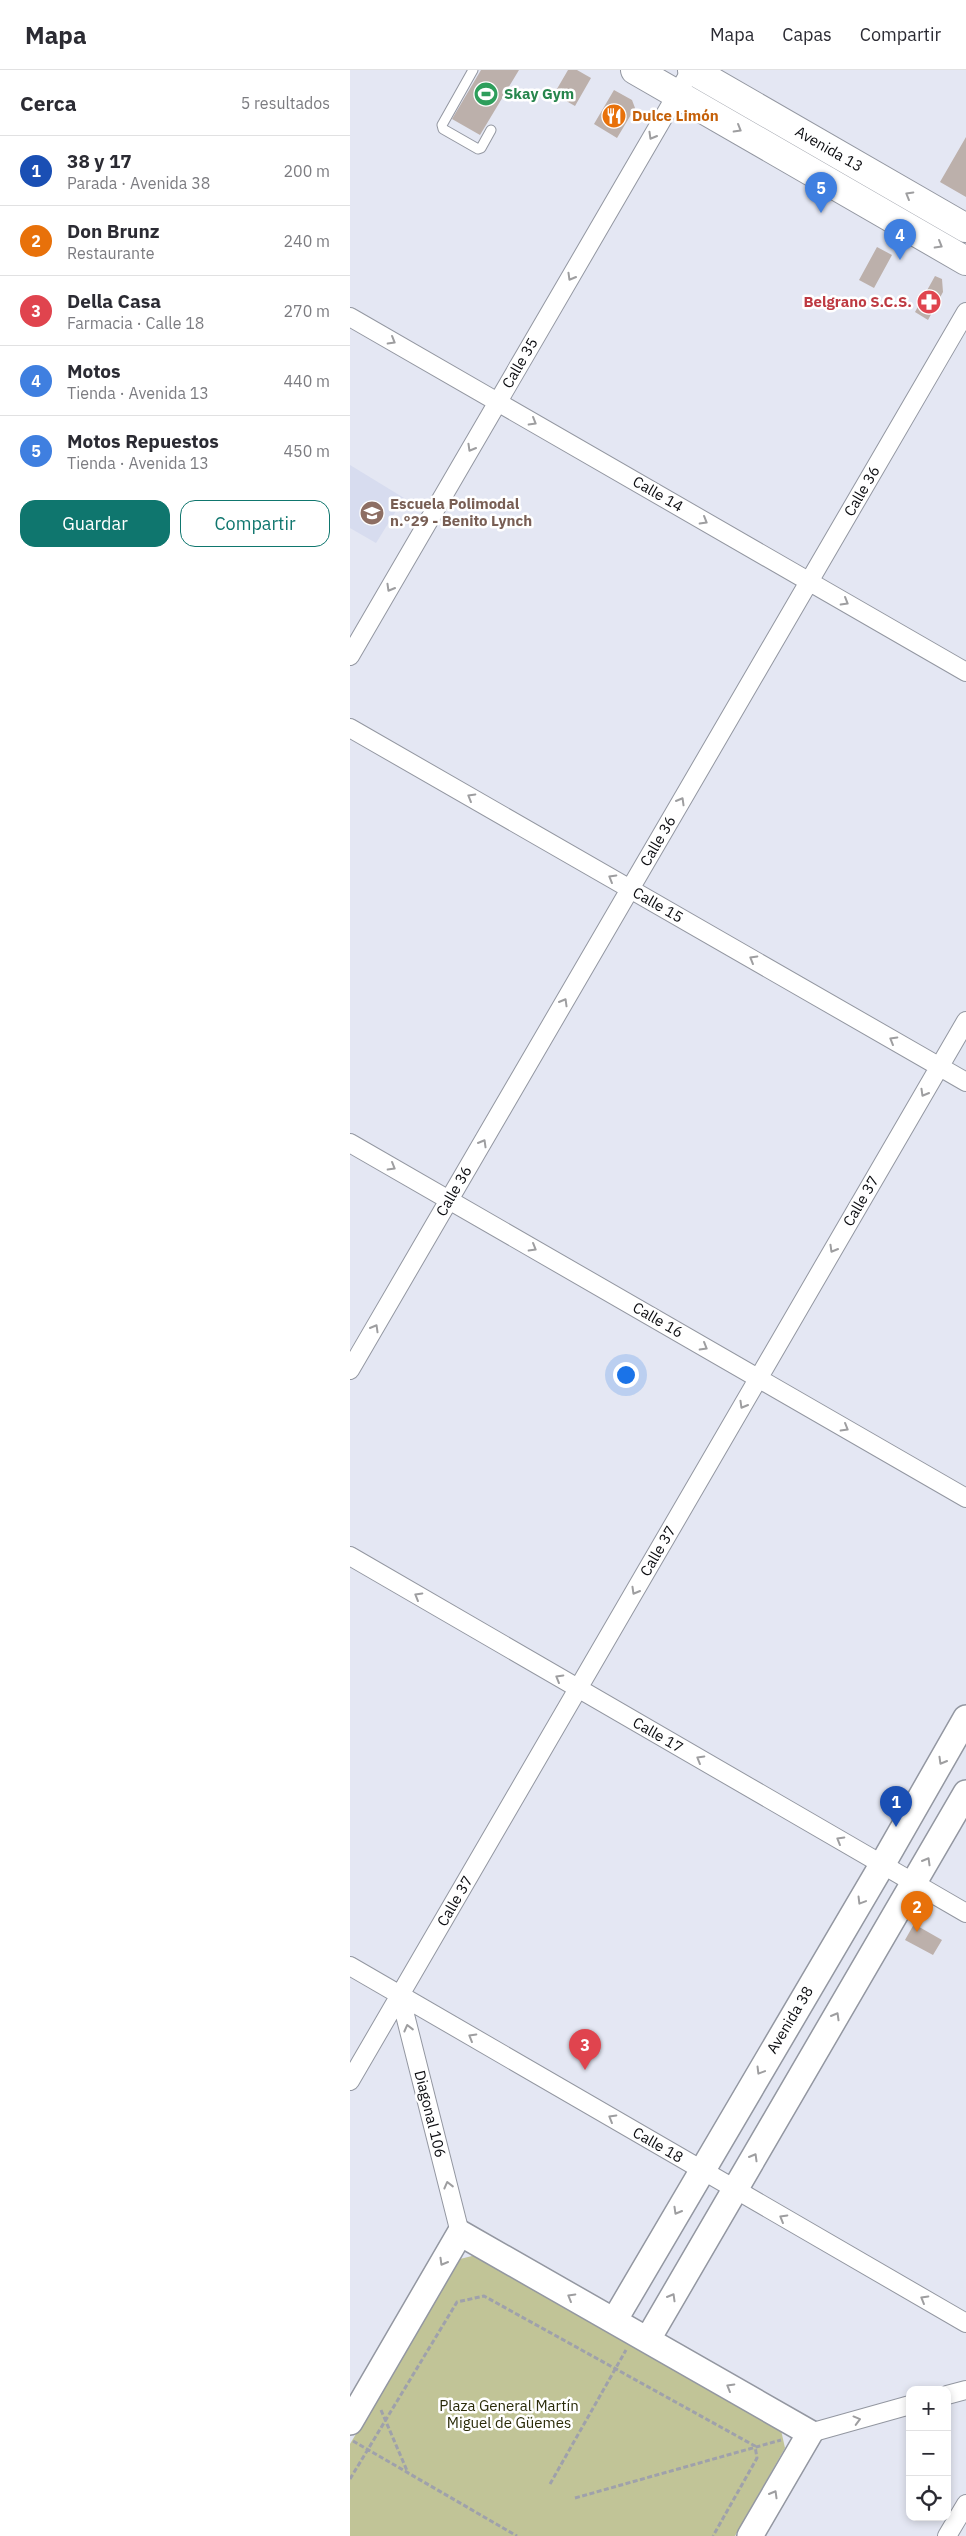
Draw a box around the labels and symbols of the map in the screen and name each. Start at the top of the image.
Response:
sports icon: Skay Gym [473,81,499,107]
place label: Skay Gym [504,84,574,103]
restaurant icon: Dulce Limón [601,103,627,129]
place label: Dulce Limón [632,106,719,125]
street label: Avenida 13 [792,122,867,176]
one-way arrow [732,123,741,133]
one-way arrow [649,131,659,140]
pin: 5 [805,172,837,213]
one-way arrow [905,191,914,201]
pin: 4 [884,219,916,260]
one-way arrow [934,239,943,249]
one-way arrow [567,271,577,280]
pharmacy icon: Belgrano S.C.S. [916,289,942,315]
place label: Belgrano S.C.S. [804,292,912,311]
street label: Calle 35 [498,334,542,391]
one-way arrow [387,335,396,345]
one-way arrow [528,416,537,426]
one-way arrow [468,442,478,451]
street label: Calle 36 [840,462,884,519]
street label: Calle 14 [630,472,687,516]
place label: Escuela Polimodal n.°29 - Benito Lynch [390,494,532,530]
school or university icon: Escuela Polimodal n.°29 - Benito Lynch [359,500,385,526]
one-way arrow [699,515,708,525]
one-way arrow [386,583,396,592]
one-way arrow [840,596,849,606]
one-way arrow [467,794,476,804]
one-way arrow [675,798,685,807]
street label: Calle 36 [636,812,680,869]
one-way arrow [608,875,617,885]
street label: Calle 15 [630,883,687,927]
one-way arrow [749,956,758,966]
one-way arrow [558,998,568,1007]
one-way arrow [890,1037,899,1047]
one-way arrow [920,1088,930,1097]
one-way arrow [476,1139,486,1148]
one-way arrow [387,1161,396,1171]
street label: Calle 36 [432,1162,476,1219]
street label: Calle 37 [839,1172,883,1229]
one-way arrow [528,1242,537,1252]
one-way arrow [830,1244,840,1253]
street label: Calle 16 [630,1298,687,1342]
one-way arrow [368,1325,378,1334]
one-way arrow [699,1341,708,1351]
your location [613,1362,639,1388]
one-way arrow [739,1399,749,1408]
one-way arrow [840,1422,849,1432]
street label: Calle 37 [636,1522,680,1579]
one-way arrow [631,1585,641,1594]
one-way arrow [415,1592,424,1602]
one-way arrow [556,1674,565,1684]
street label: Calle 17 [630,1713,687,1757]
one-way arrow [696,1755,705,1765]
one-way arrow [938,1755,948,1764]
pin: 1 [880,1786,912,1827]
one-way arrow [837,1837,846,1847]
one-way arrow [920,1857,930,1866]
street label: Calle 37 [433,1872,477,1929]
pin: 2 [901,1891,933,1932]
one-way arrow [857,1896,867,1905]
street label: Avenida 38 [762,1983,817,2057]
one-way arrow [829,2013,839,2022]
one-way arrow [403,2023,414,2032]
pin: 3 [569,2029,601,2070]
one-way arrow [468,2033,477,2043]
one-way arrow [756,2066,766,2075]
street label: Diagonal 106 [410,2068,450,2159]
one-way arrow [609,2115,618,2125]
street label: Calle 18 [630,2123,687,2167]
one-way arrow [748,2153,758,2162]
one-way arrow [443,2181,454,2190]
one-way arrow [674,2206,684,2215]
one-way arrow [780,2214,789,2224]
one-way arrow [439,2256,449,2265]
one-way arrow [568,2293,577,2303]
one-way arrow [666,2294,676,2303]
one-way arrow [920,2295,929,2305]
one-way arrow [727,2383,736,2393]
park label: Plaza General Martín Miguel de Güemes [439,2396,579,2432]
one-way arrow [852,2415,861,2426]
one-way arrow [768,2490,778,2499]

